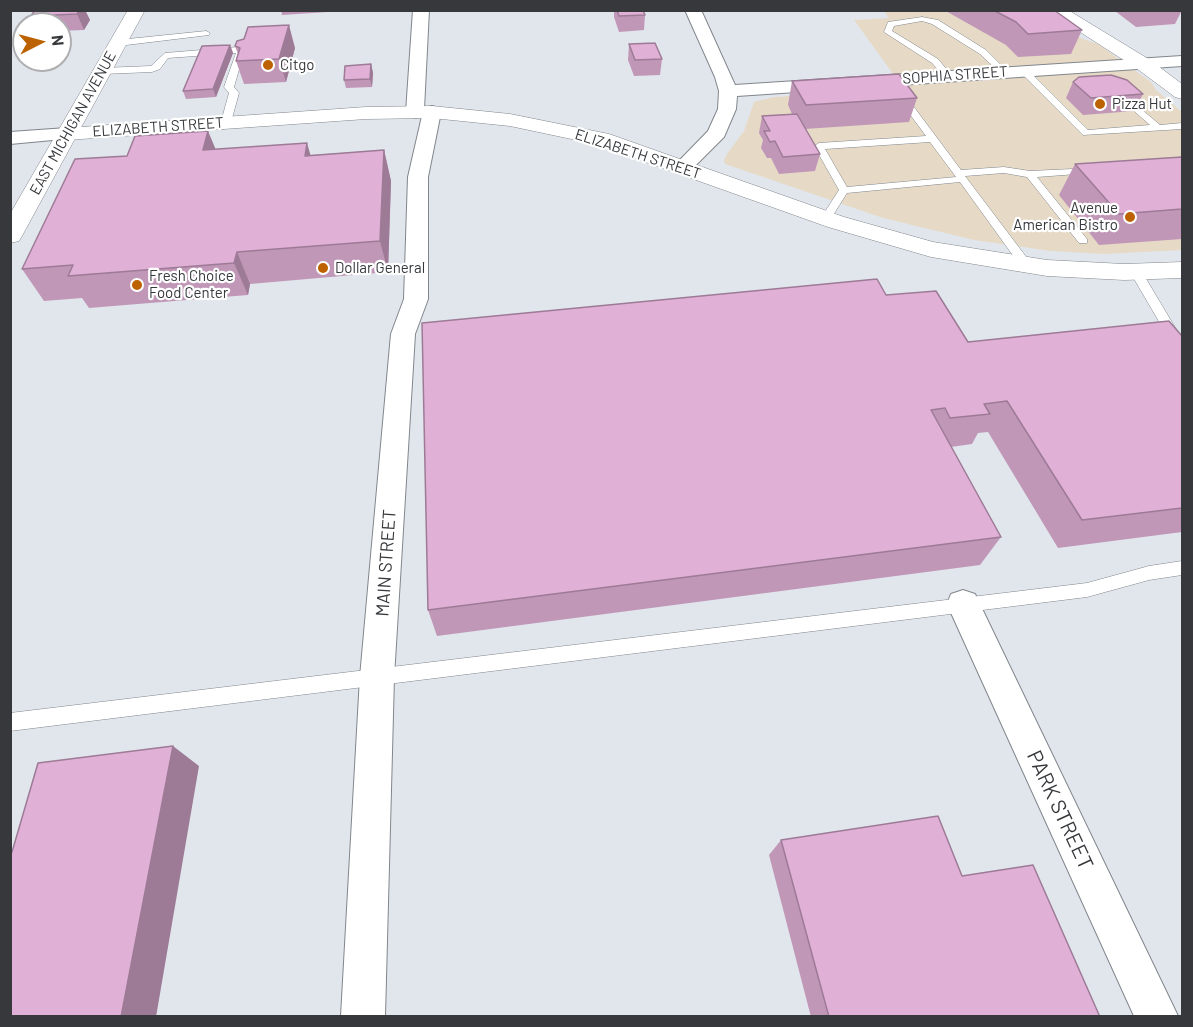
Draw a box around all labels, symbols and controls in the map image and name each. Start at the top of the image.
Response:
north arrow [12,12,72,72]
text: N [48,34,68,47]
street label: EAST MICHIGAN AVENUE [26,48,120,198]
place label: Citgo [280,56,314,74]
marker: Citgo [261,58,275,72]
street label: SOPHIA STREET [902,62,1008,88]
place label: Pizza Hut [1112,95,1172,113]
marker: Pizza Hut [1093,97,1107,111]
street label: ELIZABETH STREET [92,113,224,141]
street label: ELIZABETH STREET [573,125,703,183]
place label: Avenue American Bistro [1013,199,1118,234]
marker: Avenue American Bistro [1123,210,1137,224]
place label: Dollar General [335,259,425,277]
marker: Dollar General [316,261,330,275]
place label: Fresh Choice Food Center [149,267,234,302]
marker: Fresh Choice Food Center [130,278,144,292]
street label: MAIN STREET [371,509,401,617]
street label: PARK STREET [1021,746,1099,874]

